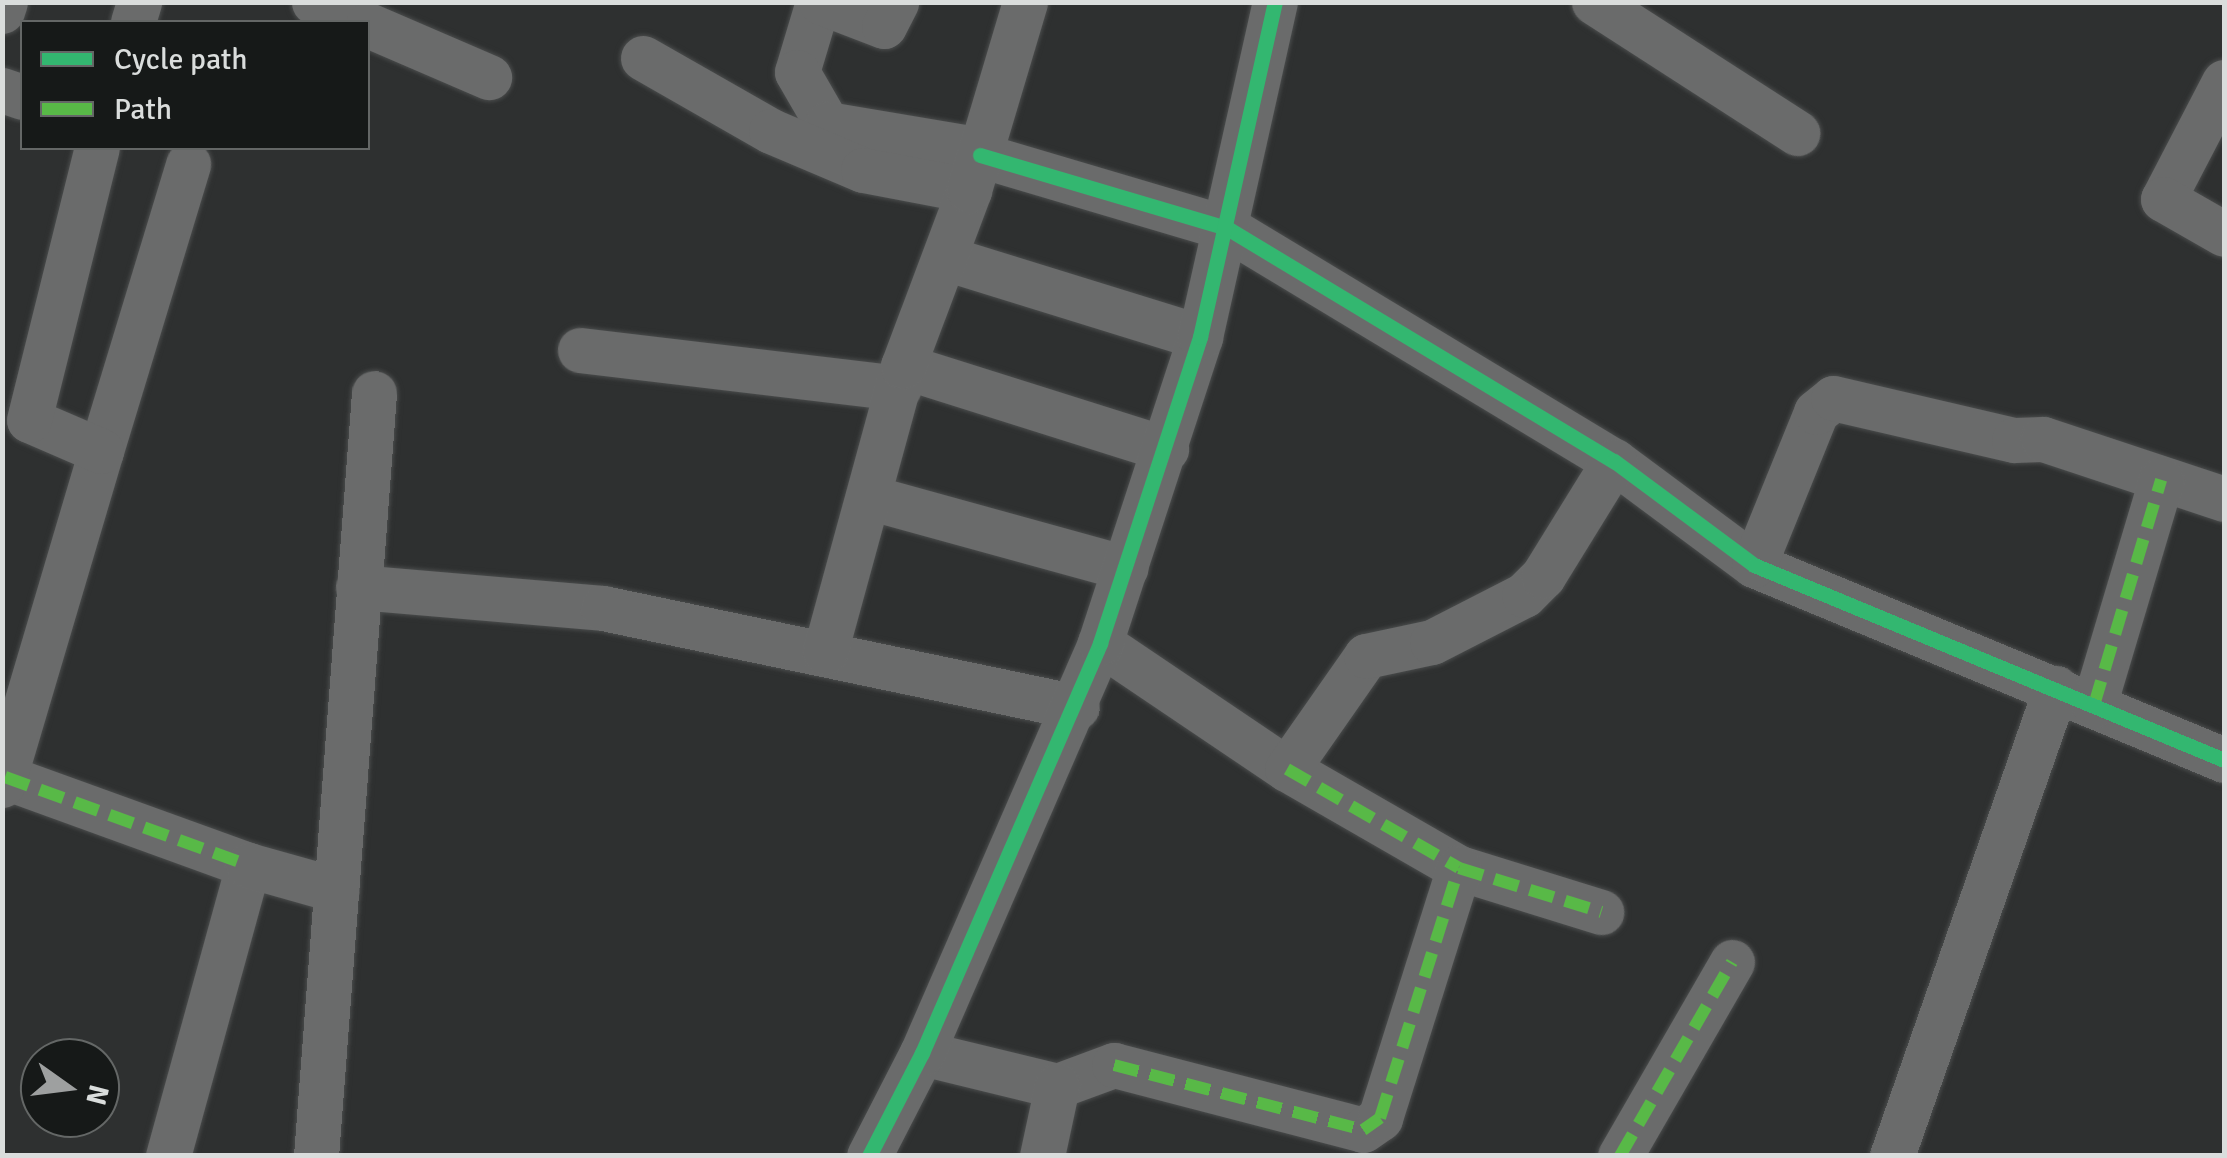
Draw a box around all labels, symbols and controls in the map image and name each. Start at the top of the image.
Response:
legend [20,20,370,150]
text: Cycle path [114,41,248,78]
text: Path [114,91,172,128]
north arrow [20,1038,120,1138]
text: N [78,1081,116,1108]

